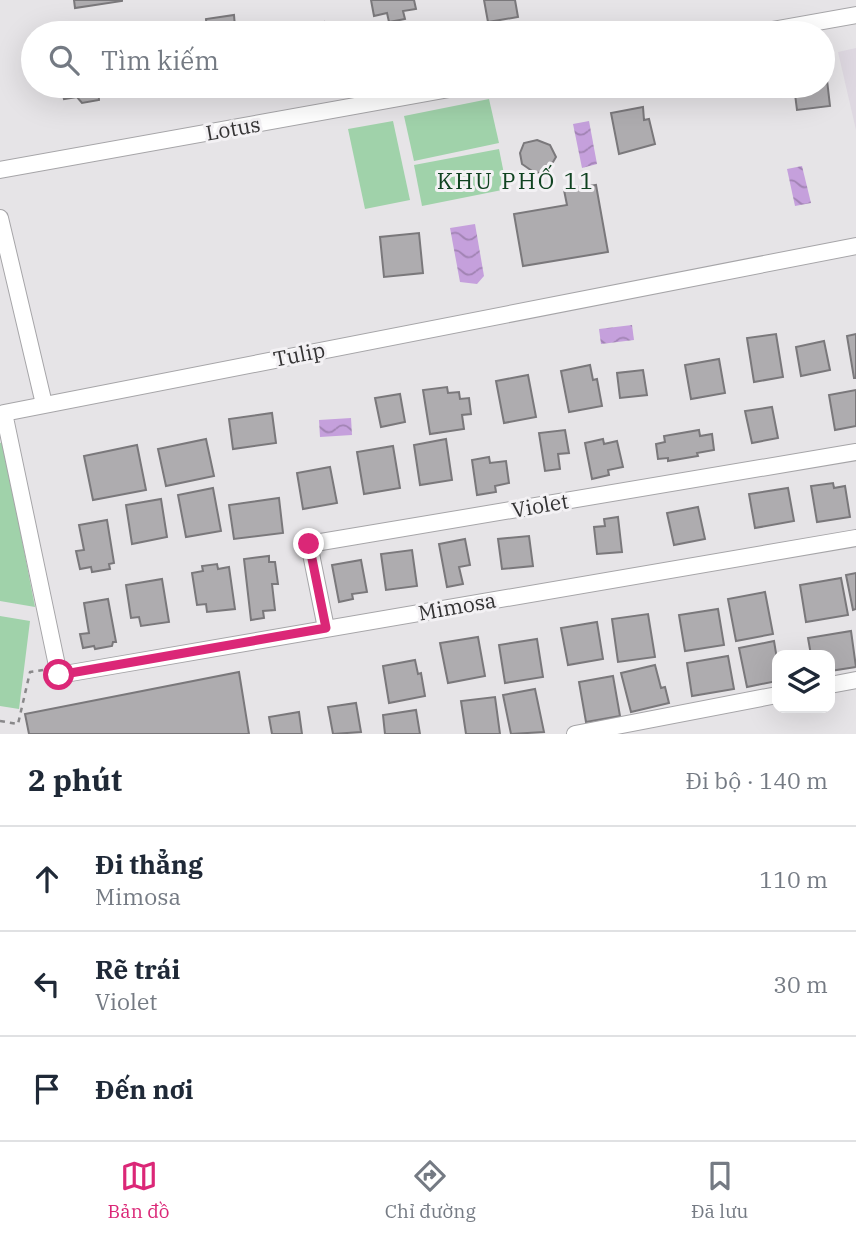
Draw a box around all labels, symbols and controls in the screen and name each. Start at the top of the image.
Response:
search box [21,21,835,98]
icon: search [45,41,83,79]
text: Tìm kiếm [101,43,219,77]
street label: Lotus [203,109,263,147]
district label: KHU PHỐ 11 [437,164,595,195]
street label: Tulip [271,335,327,373]
street label: Violet [510,486,570,524]
route end [293,528,324,559]
street label: Mimosa [416,585,498,627]
map controls [772,650,835,713]
button: layers [772,650,835,713]
route start [43,659,74,690]
text: 2 phút [28,760,122,799]
text: Đi bộ · 140 m [685,765,828,795]
text: Đi thẳng [95,847,203,881]
icon: ahead [28,860,66,898]
text: 110 m [759,864,828,894]
text: Mimosa [95,881,181,911]
text: Rẽ trái [95,952,180,986]
icon: left [28,965,66,1003]
text: 30 m [773,969,828,999]
text: Violet [95,986,157,1016]
icon: arrive [28,1070,66,1108]
text: Đến nơi [95,1072,194,1106]
tab: Bản đồ [108,1157,170,1223]
tab: Chỉ đường [385,1157,476,1223]
tab: Đã lưu [691,1157,748,1223]

